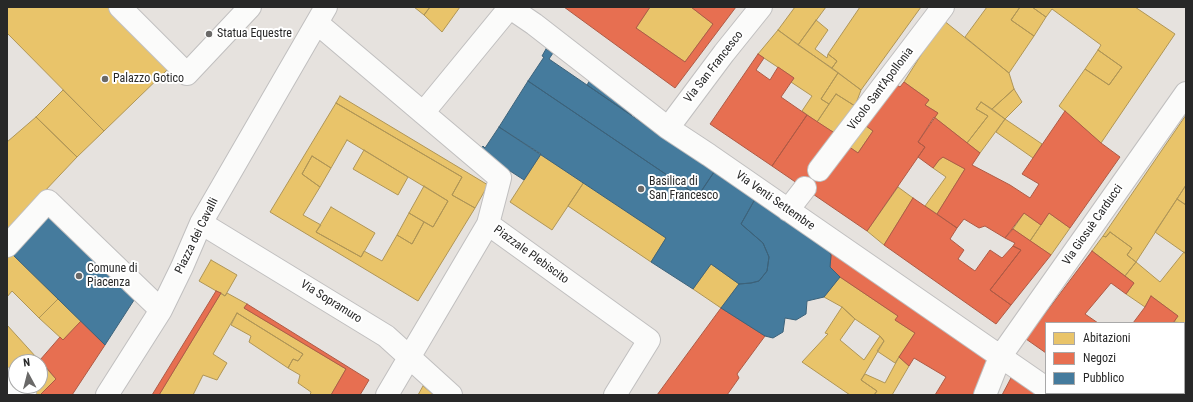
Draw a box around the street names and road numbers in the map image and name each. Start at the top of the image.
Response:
street label: Via San Francesco [681,28,747,106]
street label: Vicolo Sant'Apollonia [845,45,917,133]
street label: Via Venti Settembre [733,168,817,234]
street label: Via Giosuè Carducci [1060,182,1126,268]
street label: Piazza dei Cavalli [172,196,222,276]
street label: Piazzale Plebiscito [491,223,571,287]
street label: Via Sopramuro [298,277,364,327]

